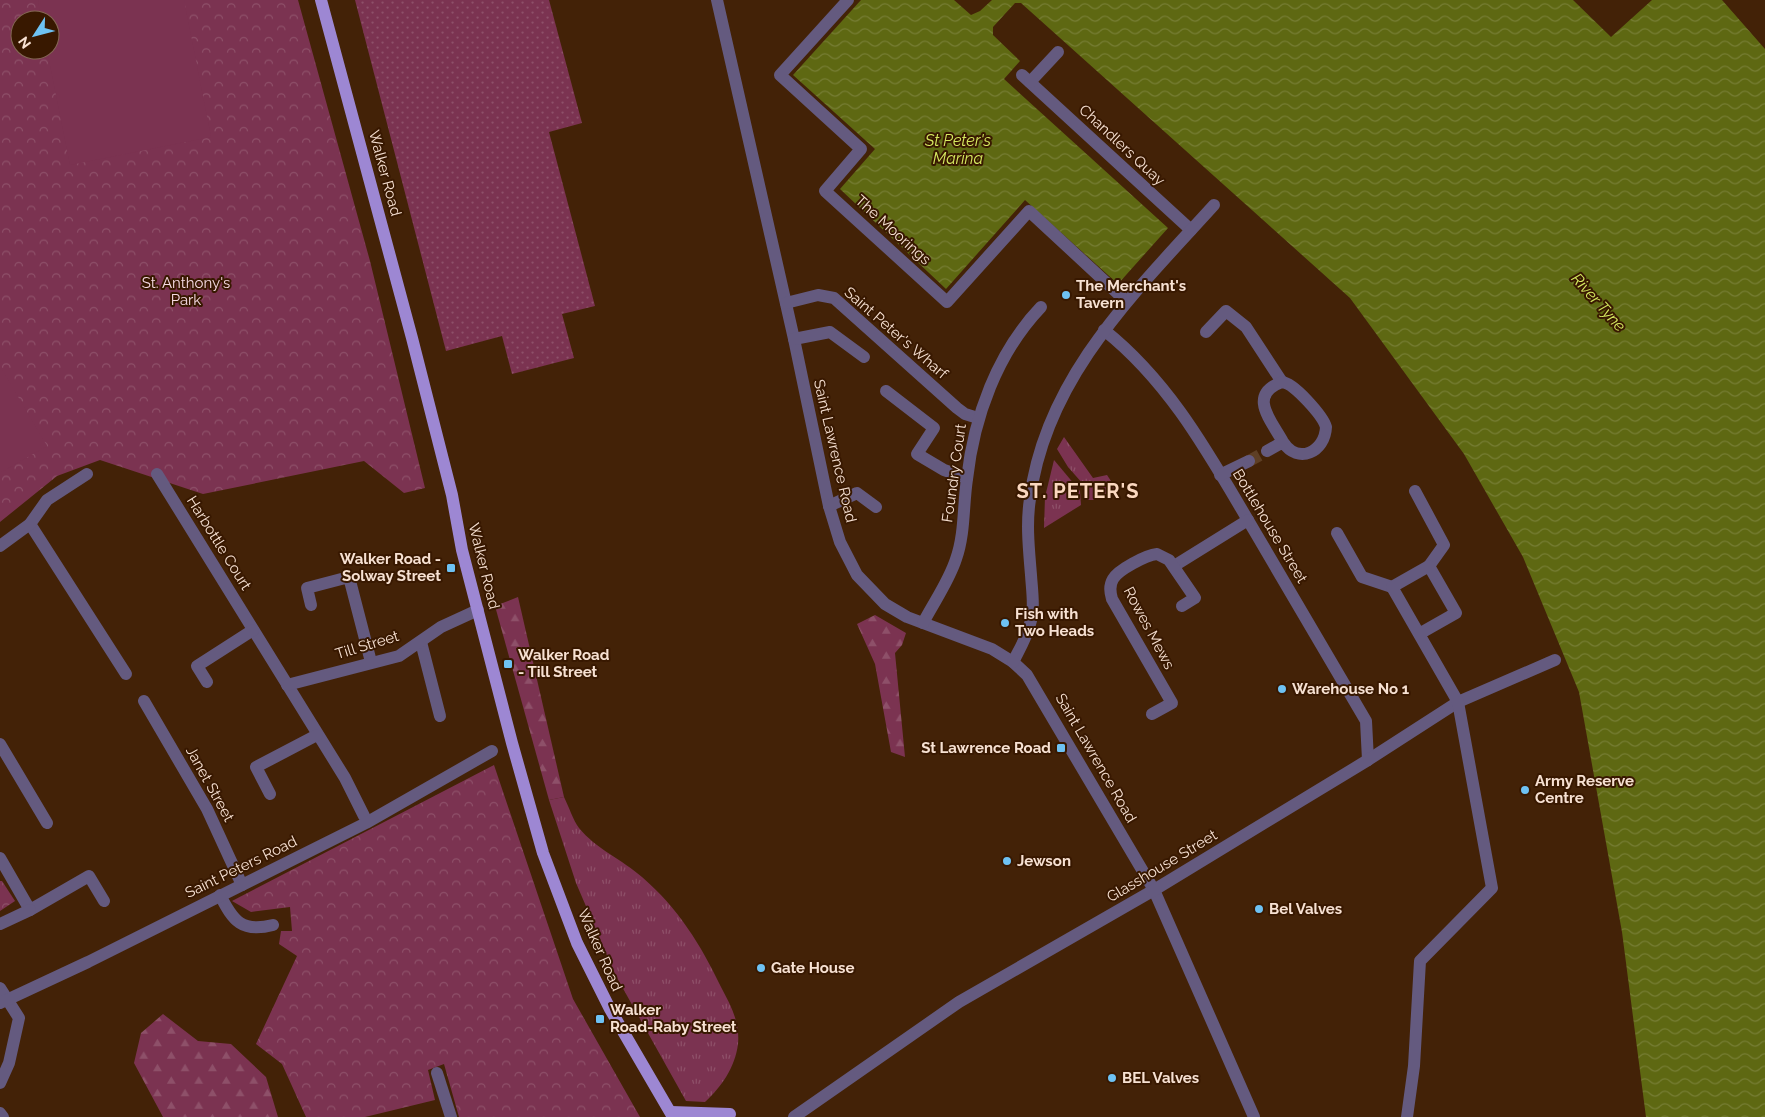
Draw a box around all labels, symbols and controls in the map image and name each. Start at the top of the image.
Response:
north arrow [10,10,60,60]
text: N [15,34,34,52]
street label: Chandlers Quay [1075,101,1169,189]
street label: Walker Road [365,128,405,218]
water label: St Peter's Marina [924,131,992,168]
street label: The Moorings [852,191,934,269]
water label: River Tyne [1568,269,1630,336]
park label: St. Anthony's Park [142,274,230,309]
place label: The Merchant's Tavern [1076,277,1186,312]
street label: Saint Peter's Wharf [841,283,952,383]
marker: The Merchant's Tavern [1060,289,1072,301]
street label: Saint Lawrence Road [810,378,860,524]
street label: Foundry Court [938,422,970,524]
street label: Bottlehouse Street [1229,466,1311,586]
district label: ST. PETER'S [1017,479,1139,503]
street label: Harbottle Court [183,493,255,593]
street label: Walker Road [465,521,503,611]
place label: Walker Road - Solway Street [340,550,441,585]
marker: Walker Road - Solway Street [445,562,457,574]
street label: Rowes Mews [1120,584,1178,672]
place label: Fish with Two Heads [1015,605,1094,640]
marker: Fish with Two Heads [999,617,1011,629]
street label: Till Street [333,627,401,663]
place label: Walker Road - Till Street [518,646,610,681]
marker: Walker Road - Till Street [502,658,514,670]
place label: Warehouse No 1 [1292,680,1410,698]
marker: Warehouse No 1 [1276,683,1288,695]
street label: Saint Lawrence Road [1052,690,1140,826]
place label: St Lawrence Road [921,739,1051,757]
marker: St Lawrence Road [1055,742,1067,754]
street label: Janet Street [182,743,238,825]
place label: Army Reserve Centre [1535,772,1634,807]
marker: Army Reserve Centre [1519,784,1531,796]
street label: Glasshouse Street [1104,826,1220,906]
street label: Saint Peters Road [182,832,300,902]
place label: Jewson [1017,852,1071,870]
marker: Jewson [1001,855,1013,867]
place label: Bel Valves [1269,900,1342,918]
marker: Bel Valves [1253,903,1265,915]
street label: Walker Road [574,906,626,994]
place label: Gate House [771,959,854,977]
marker: Gate House [755,962,767,974]
place label: Walker Road-Raby Street [610,1001,737,1036]
marker: Walker Road-Raby Street [594,1013,606,1025]
place label: BEL Valves [1122,1069,1199,1087]
marker: BEL Valves [1106,1072,1118,1084]

